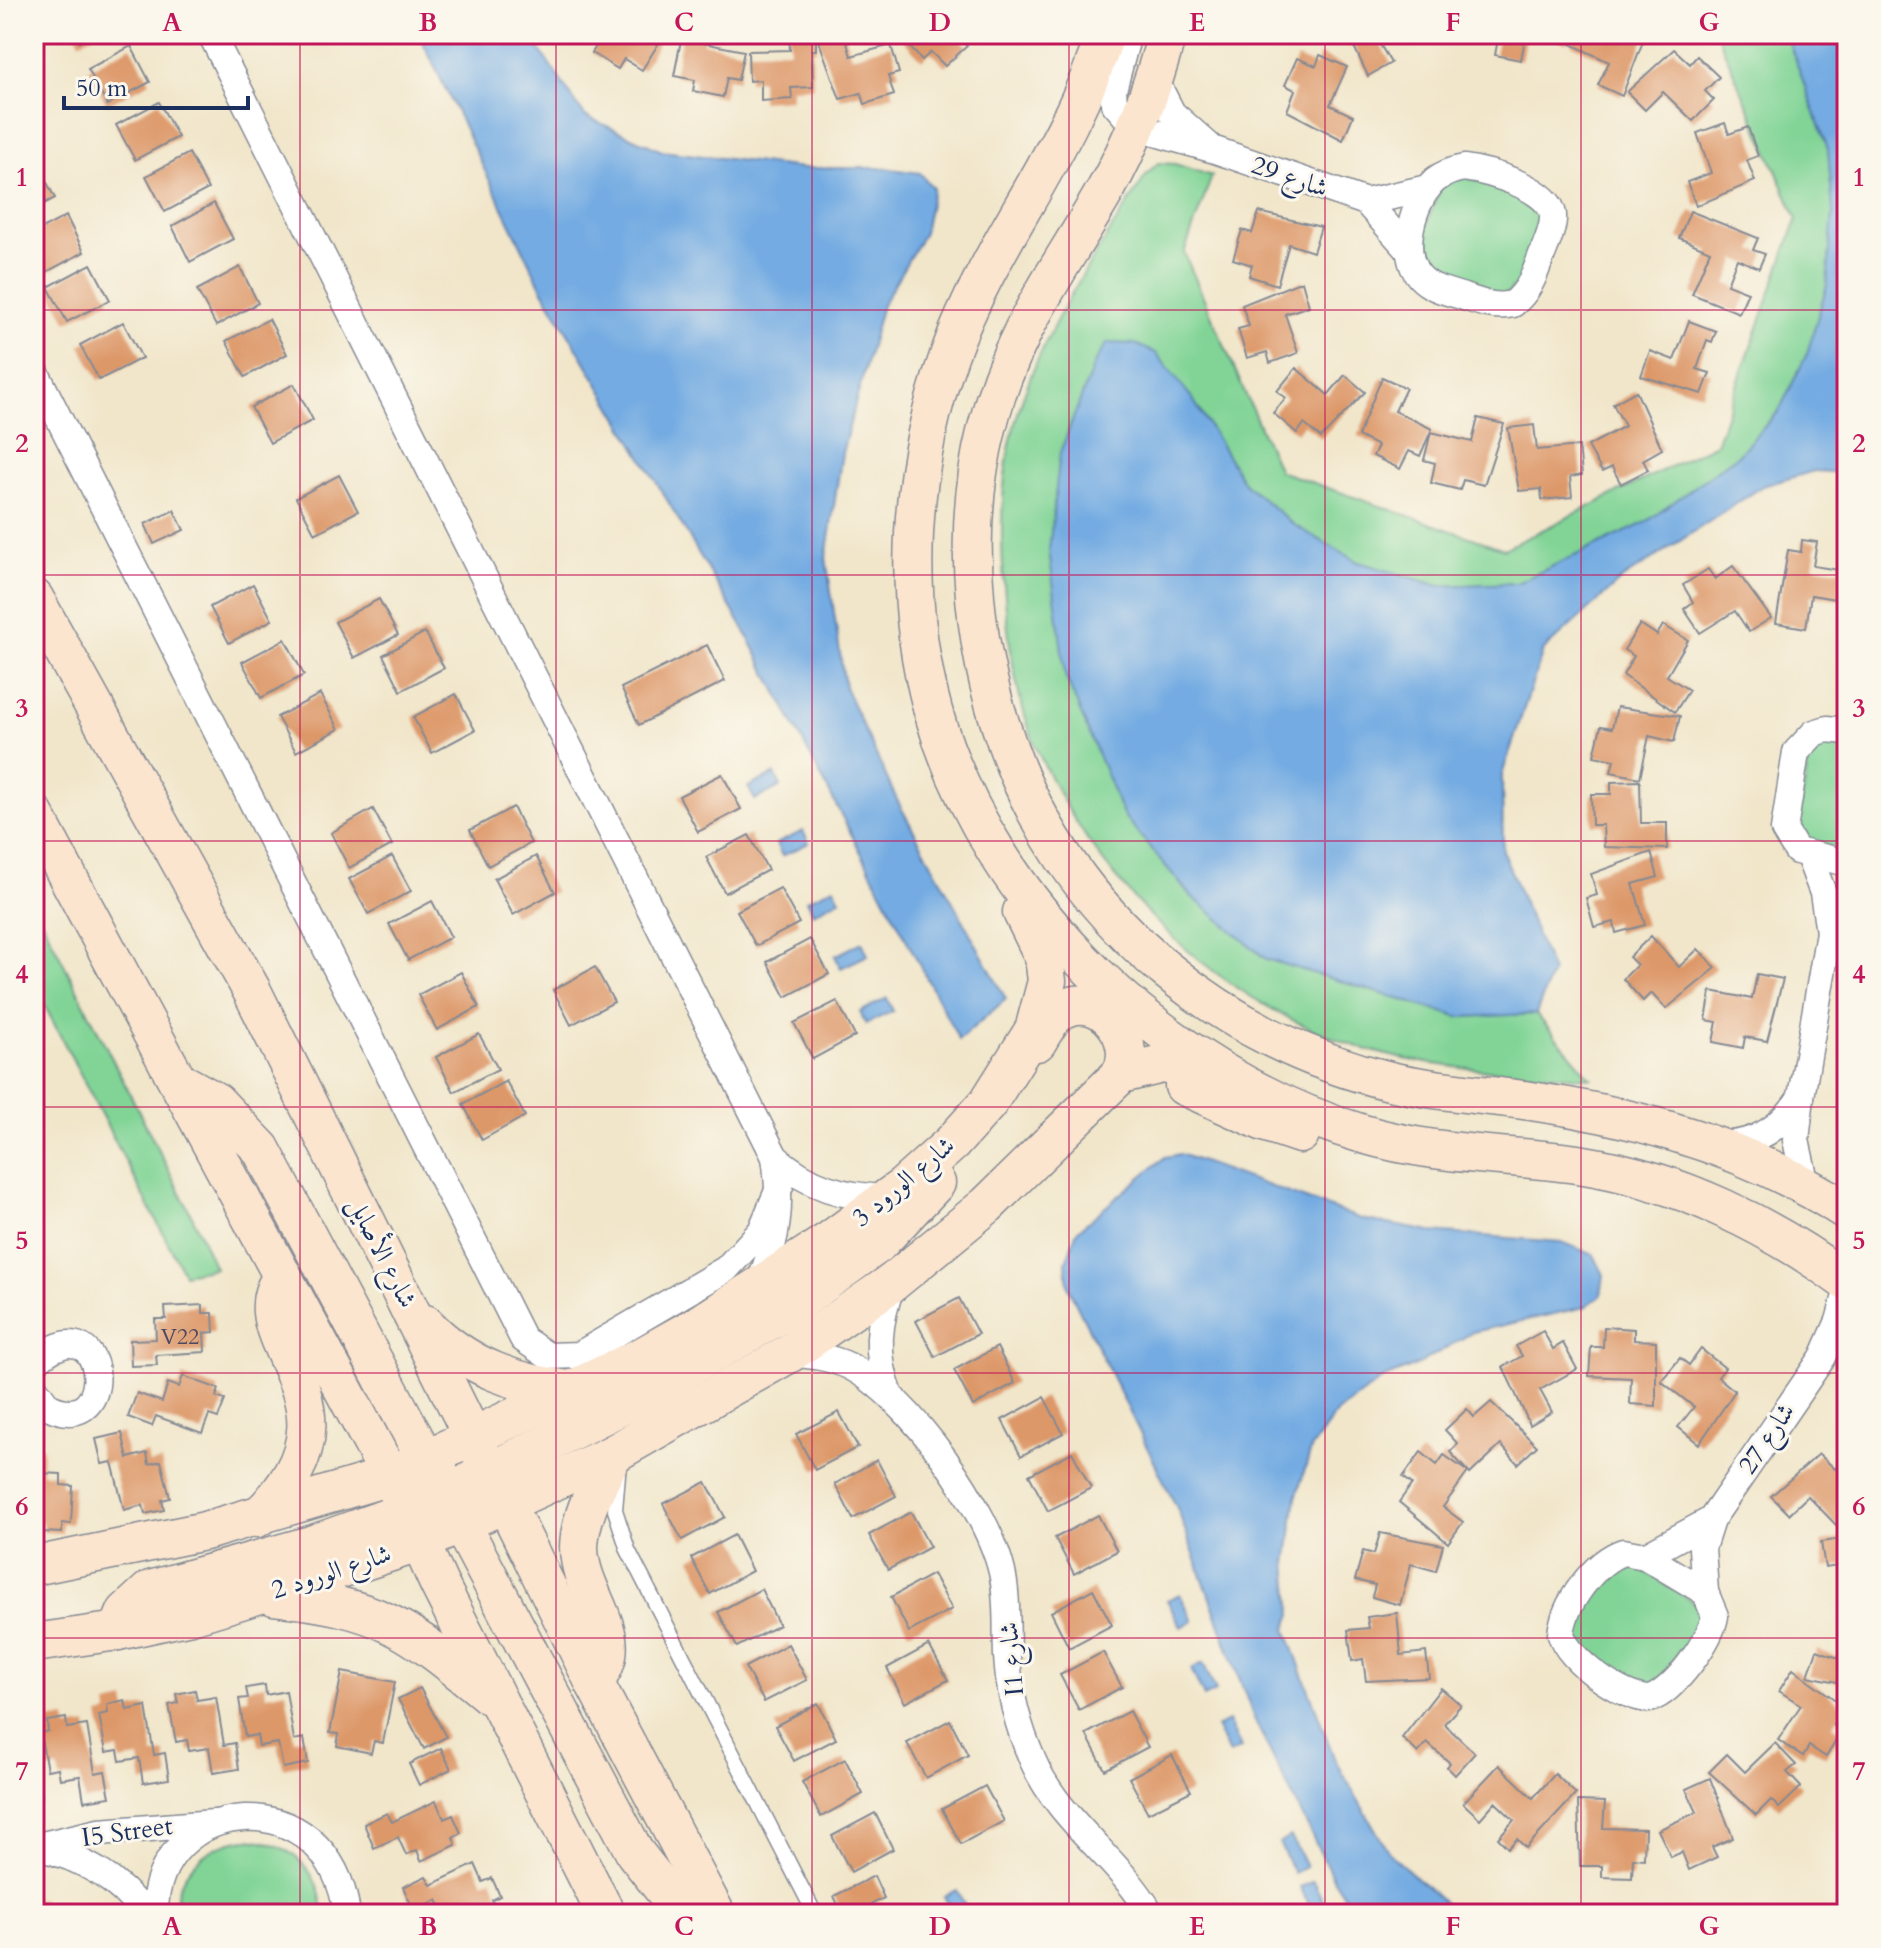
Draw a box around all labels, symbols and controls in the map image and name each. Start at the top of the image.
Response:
text: A [162,5,182,40]
text: B [419,5,437,40]
text: C [674,5,694,40]
text: D [929,5,951,40]
text: E [1189,5,1205,40]
text: F [1445,5,1461,40]
text: G [1698,5,1720,40]
scale bar [64,60,248,110]
text: 50 m [76,72,128,105]
street label: شارع 29 [1246,147,1333,210]
text: 1 [15,160,29,195]
text: 1 [1852,160,1866,195]
text: 2 [15,426,29,461]
text: 2 [1852,426,1866,461]
text: 3 [15,691,29,726]
text: 3 [1852,691,1866,726]
text: 4 [15,957,29,992]
text: 4 [1852,957,1866,992]
street label: شارع الورود 3 [845,1128,965,1238]
street label: شارع الأصايل [336,1190,426,1316]
text: 5 [15,1223,29,1258]
text: 5 [1852,1223,1866,1258]
house number: V22 [161,1322,199,1352]
street label: شارع 27 [1730,1396,1806,1483]
text: 6 [15,1489,29,1524]
text: 6 [1852,1489,1866,1524]
street label: شارع الورود 2 [267,1536,397,1611]
street label: I1 شارع [991,1620,1036,1698]
text: 7 [15,1754,29,1789]
text: 7 [1852,1754,1866,1789]
street label: I5 Street [79,1808,175,1855]
text: A [162,1909,182,1944]
text: B [419,1909,437,1944]
text: C [674,1909,694,1944]
text: D [929,1909,951,1944]
text: E [1189,1909,1205,1944]
text: F [1445,1909,1461,1944]
text: G [1698,1909,1720,1944]

